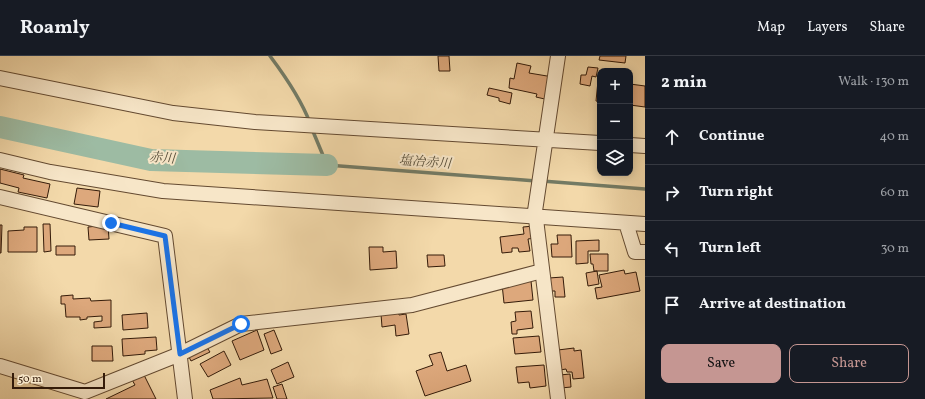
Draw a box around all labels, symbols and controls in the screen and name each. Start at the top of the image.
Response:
text: Roamly [20,15,90,41]
text: Map [757,18,785,37]
text: Layers [807,18,847,37]
text: Share [869,18,905,37]
map controls [597,68,633,176]
button: + [597,68,633,104]
text: 2 min [661,71,707,94]
text: Walk · 130 m [838,73,909,91]
button: − [597,104,633,140]
icon: ahead [661,126,683,148]
text: Continue [699,126,764,147]
text: 40 m [880,128,909,146]
button: layers [597,140,633,176]
water label: 赤川 [148,149,178,169]
water label: 塩冶赤川 [398,152,454,174]
icon: right [661,182,683,204]
text: Turn right [699,182,773,203]
text: 60 m [881,184,909,202]
route end [102,214,120,232]
icon: left [661,238,683,260]
text: Turn left [699,238,761,259]
text: 30 m [881,240,909,258]
icon: arrive [661,294,683,316]
text: Arrive at destination [699,294,846,315]
route start [232,315,250,333]
button: Save [661,344,781,383]
button: Share [789,344,909,383]
scale bar [12,371,105,390]
text: 50 m [18,372,42,387]

